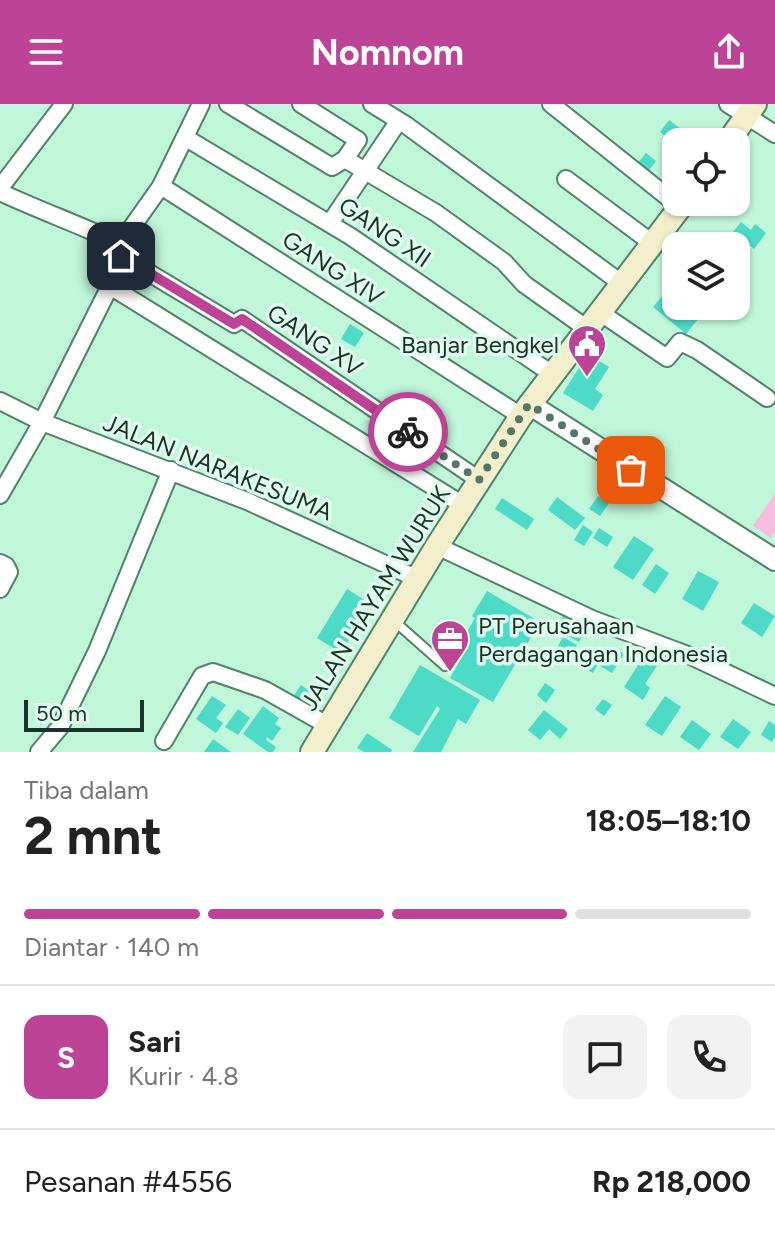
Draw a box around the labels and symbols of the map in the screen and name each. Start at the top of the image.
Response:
street label: GANG XII [333,191,437,273]
pin [87,222,155,290]
street label: GANG XIV [277,225,389,312]
street label: GANG XV [262,298,368,383]
public building icon: Banjar Bengkel [566,323,608,378]
place label: Banjar Bengkel [401,330,559,359]
courier [368,392,448,472]
street label: JALAN NARAKESUMA [99,408,338,527]
pin [597,436,665,504]
street label: JALAN HAYAM WURUK [294,480,456,716]
place label: PT Perusahaan Perdagangan Indonesia [478,611,728,668]
office icon: PT Perusahaan Perdagangan Indonesia [429,618,471,673]
scale bar [24,696,144,732]

